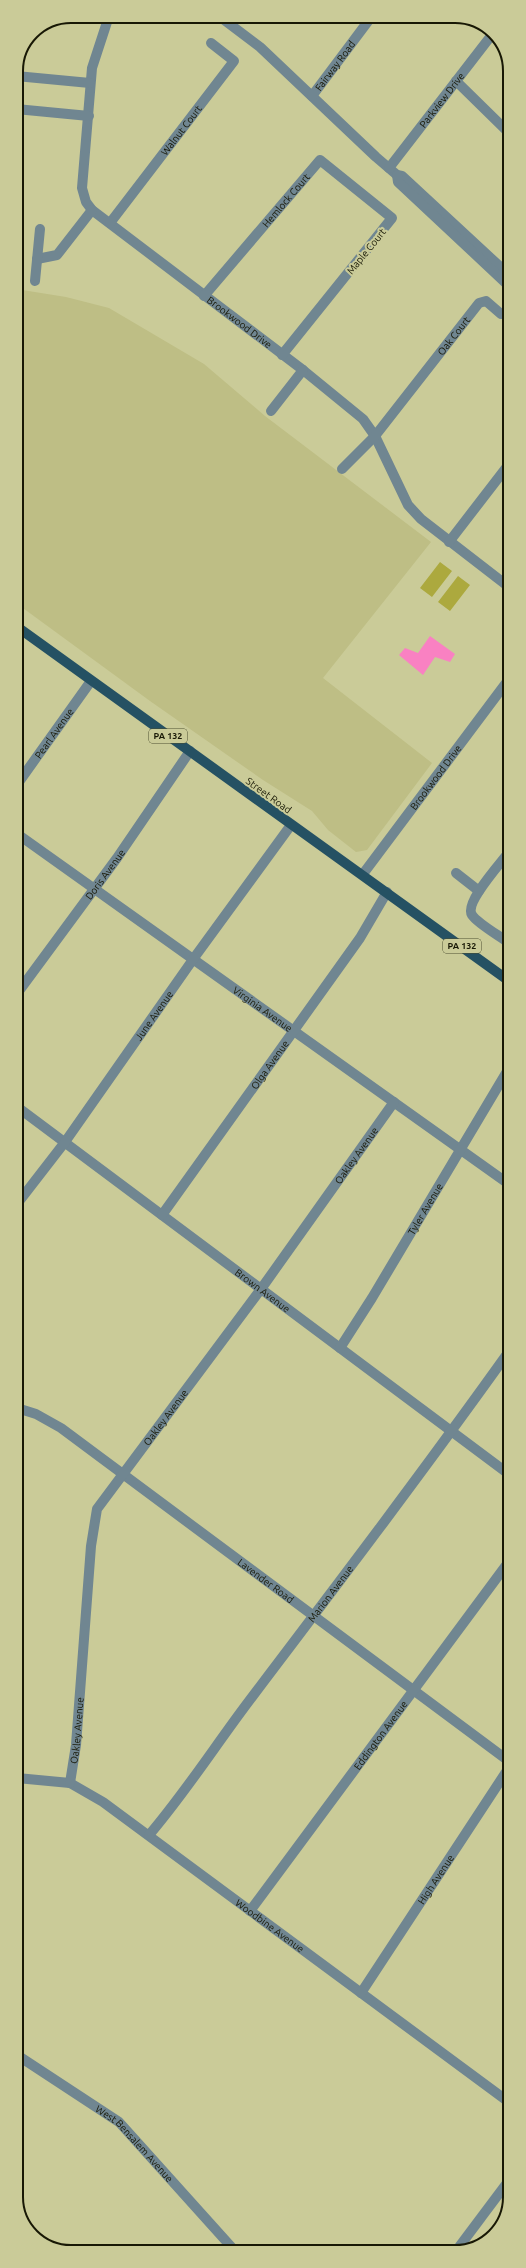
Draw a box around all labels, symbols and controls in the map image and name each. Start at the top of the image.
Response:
street label: Fairway Road [313,39,358,93]
street label: Parkview Drive [417,71,467,130]
street label: Walnut Court [159,103,204,158]
street label: Hemlock Court [260,171,312,230]
street label: Maple Court [345,226,388,276]
street label: Brookwood Drive [205,294,274,350]
street label: Oak Court [435,315,472,357]
street label: Pearl Avenue [33,706,76,761]
road number: PA 132 [149,729,187,743]
street label: Brookwood Drive [408,743,464,812]
street label: Street Road [244,775,294,816]
street label: Doris Avenue [83,847,127,902]
road number: PA 132 [443,939,481,953]
street label: Virginia Avenue [231,984,294,1034]
street label: June Avenue [133,989,175,1043]
street label: Olga Avenue [249,1038,291,1091]
street label: Oakley Avenue [333,1125,380,1186]
street label: Tyler Avenue [406,1181,445,1237]
street label: Brown Avenue [233,1267,292,1315]
street label: Oakley Avenue [141,1387,190,1448]
street label: Lavender Road [236,1556,296,1605]
street label: Marion Avenue [306,1564,355,1624]
street label: Oakley Avenue [68,1697,86,1765]
street label: Eddington Avenue [352,1699,410,1772]
street label: High Avenue [416,1853,456,1906]
street label: Woodbine Avenue [233,1897,306,1955]
street label: West Bensalem Avenue [93,2103,175,2184]

